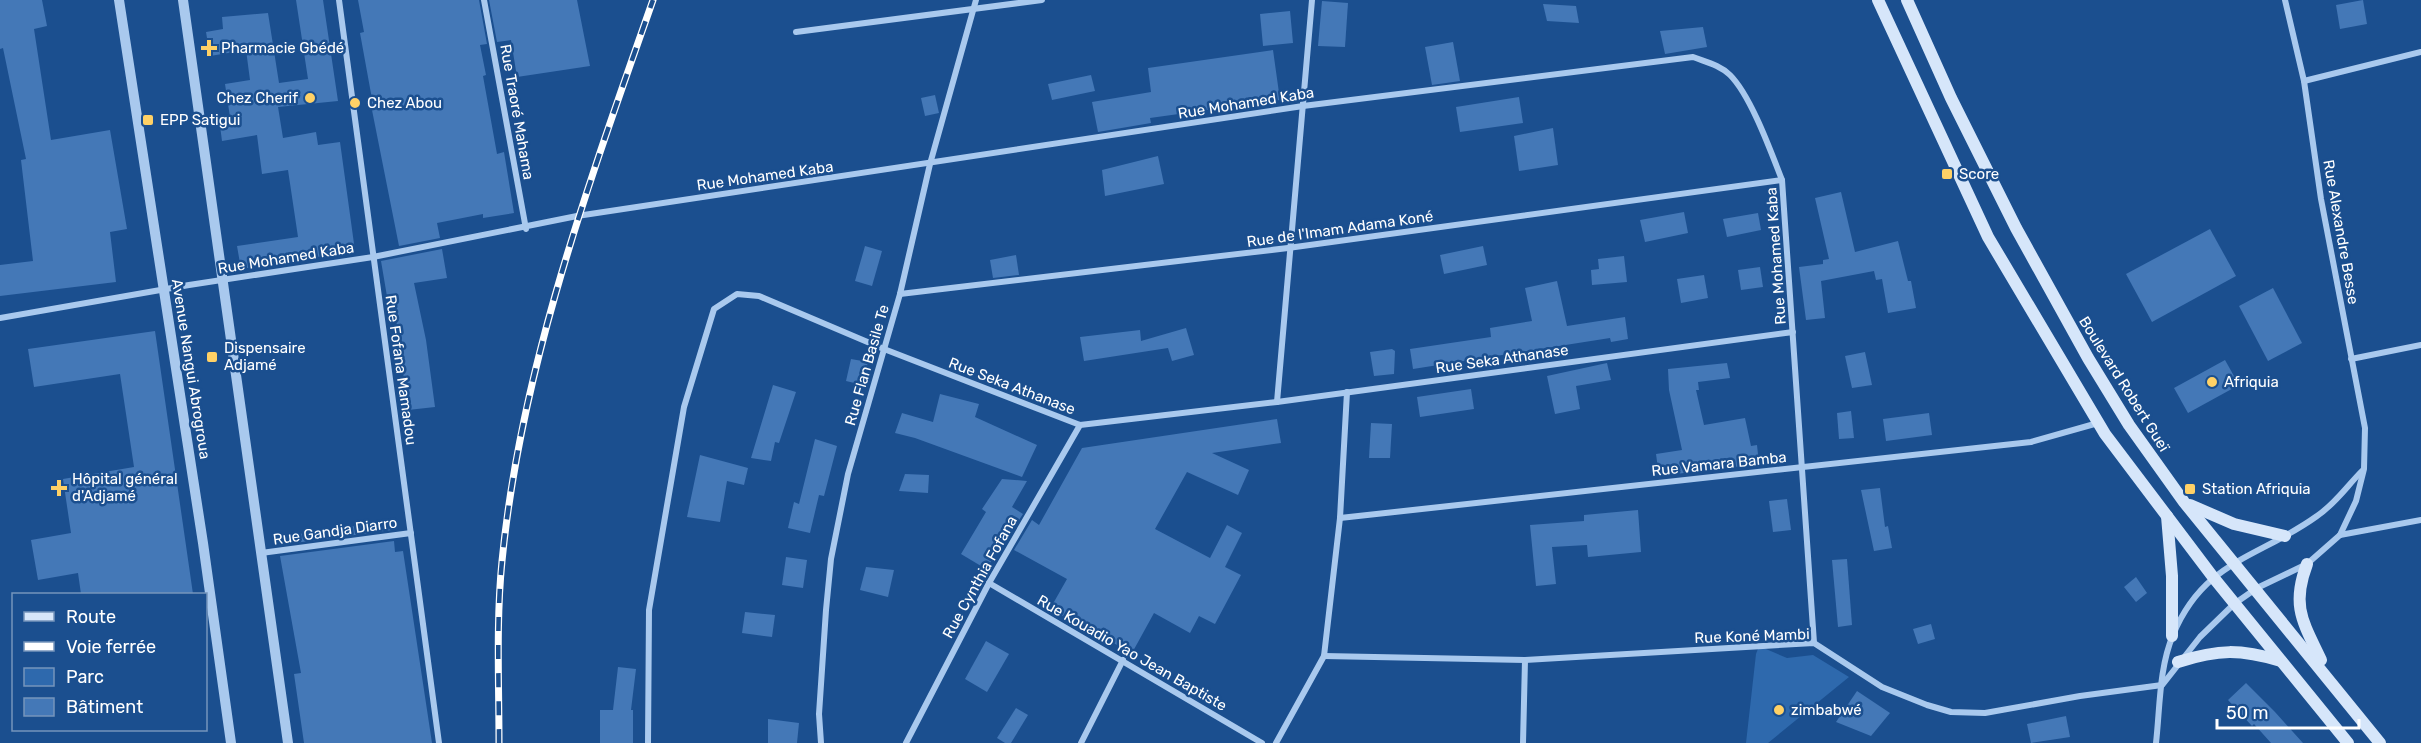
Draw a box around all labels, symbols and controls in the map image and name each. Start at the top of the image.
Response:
place label: Pharmacie Gbédé [221,39,344,57]
marker: Pharmacie Gbédé [202,41,216,55]
street label: Rue Traoré Mahama [496,43,538,181]
street label: Rue Mohamed Kaba [1177,83,1315,123]
place label: Chez Cherif [217,89,298,107]
marker: Chez Cherif [303,91,317,105]
place label: Chez Abou [367,94,442,112]
marker: Chez Abou [348,96,362,110]
place label: EPP Satigui [160,111,240,129]
marker: EPP Satigui [141,113,155,127]
street label: Rue Mohamed Kaba [696,158,834,194]
street label: Rue Alexandre Besse [2319,158,2363,306]
place label: Score [1959,165,1999,183]
marker: Score [1940,167,1954,181]
street label: Rue Mohamed Kaba [1762,187,1790,325]
street label: Rue de l'Imam Adama Koné [1246,207,1434,251]
street label: Rue Mohamed Kaba [217,238,355,278]
street label: Avenue Nangui Abrogroua [168,277,214,461]
street label: Rue Fofana Mamadou [382,294,420,446]
street label: Rue Flan Basile Te [841,302,893,428]
street label: Boulevard Robert Gueï [2075,313,2173,455]
place label: Dispensaire Adjamé [224,339,306,374]
street label: Rue Seka Athanase [1434,341,1570,377]
marker: Dispensaire Adjamé [205,350,219,364]
street label: Rue Seka Athanase [946,354,1078,418]
place label: Afriquia [2224,373,2279,391]
marker: Afriquia [2205,375,2219,389]
street label: Rue Vamara Bamba [1651,448,1787,480]
place label: Hôpital général d'Adjamé [72,470,178,505]
marker: Hôpital général d'Adjamé [50,479,68,497]
place label: Station Afriquia [2202,480,2311,498]
marker: Station Afriquia [2183,482,2197,496]
street label: Rue Gandja Diarro [272,513,398,549]
street label: Rue Cynthia Fofana [939,513,1021,641]
street label: Rue Kouadio Yao Jean Baptiste [1034,591,1230,715]
legend [12,593,207,731]
text: Route [66,606,116,628]
street label: Rue Koné Mambi [1694,625,1810,647]
text: Voie ferrée [66,636,156,658]
text: Parc [66,666,104,688]
scale bar [2217,692,2360,730]
text: Bâtiment [66,696,143,718]
place label: zimbabwé [1791,701,1862,719]
text: 50 m [2226,702,2269,724]
marker: zimbabwé [1772,703,1786,717]

